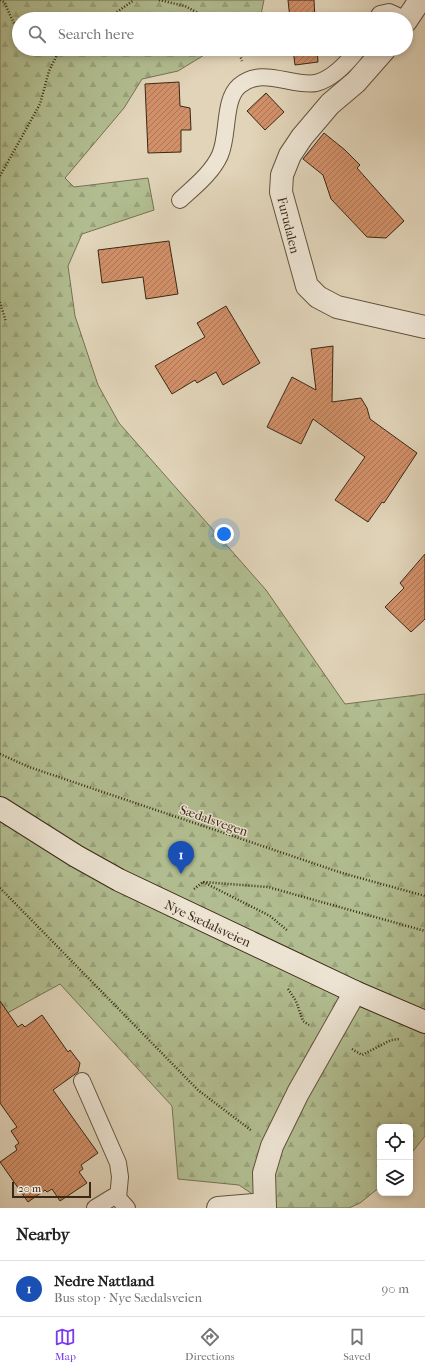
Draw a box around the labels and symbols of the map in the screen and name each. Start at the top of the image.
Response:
street label: Furudalen [274,195,303,255]
your location [214,524,234,544]
street label: Sædalsvegen [178,802,250,839]
pin: 1 [168,841,194,874]
street label: Nye Sædalsveien [162,897,254,950]
scale bar [12,1180,91,1199]

